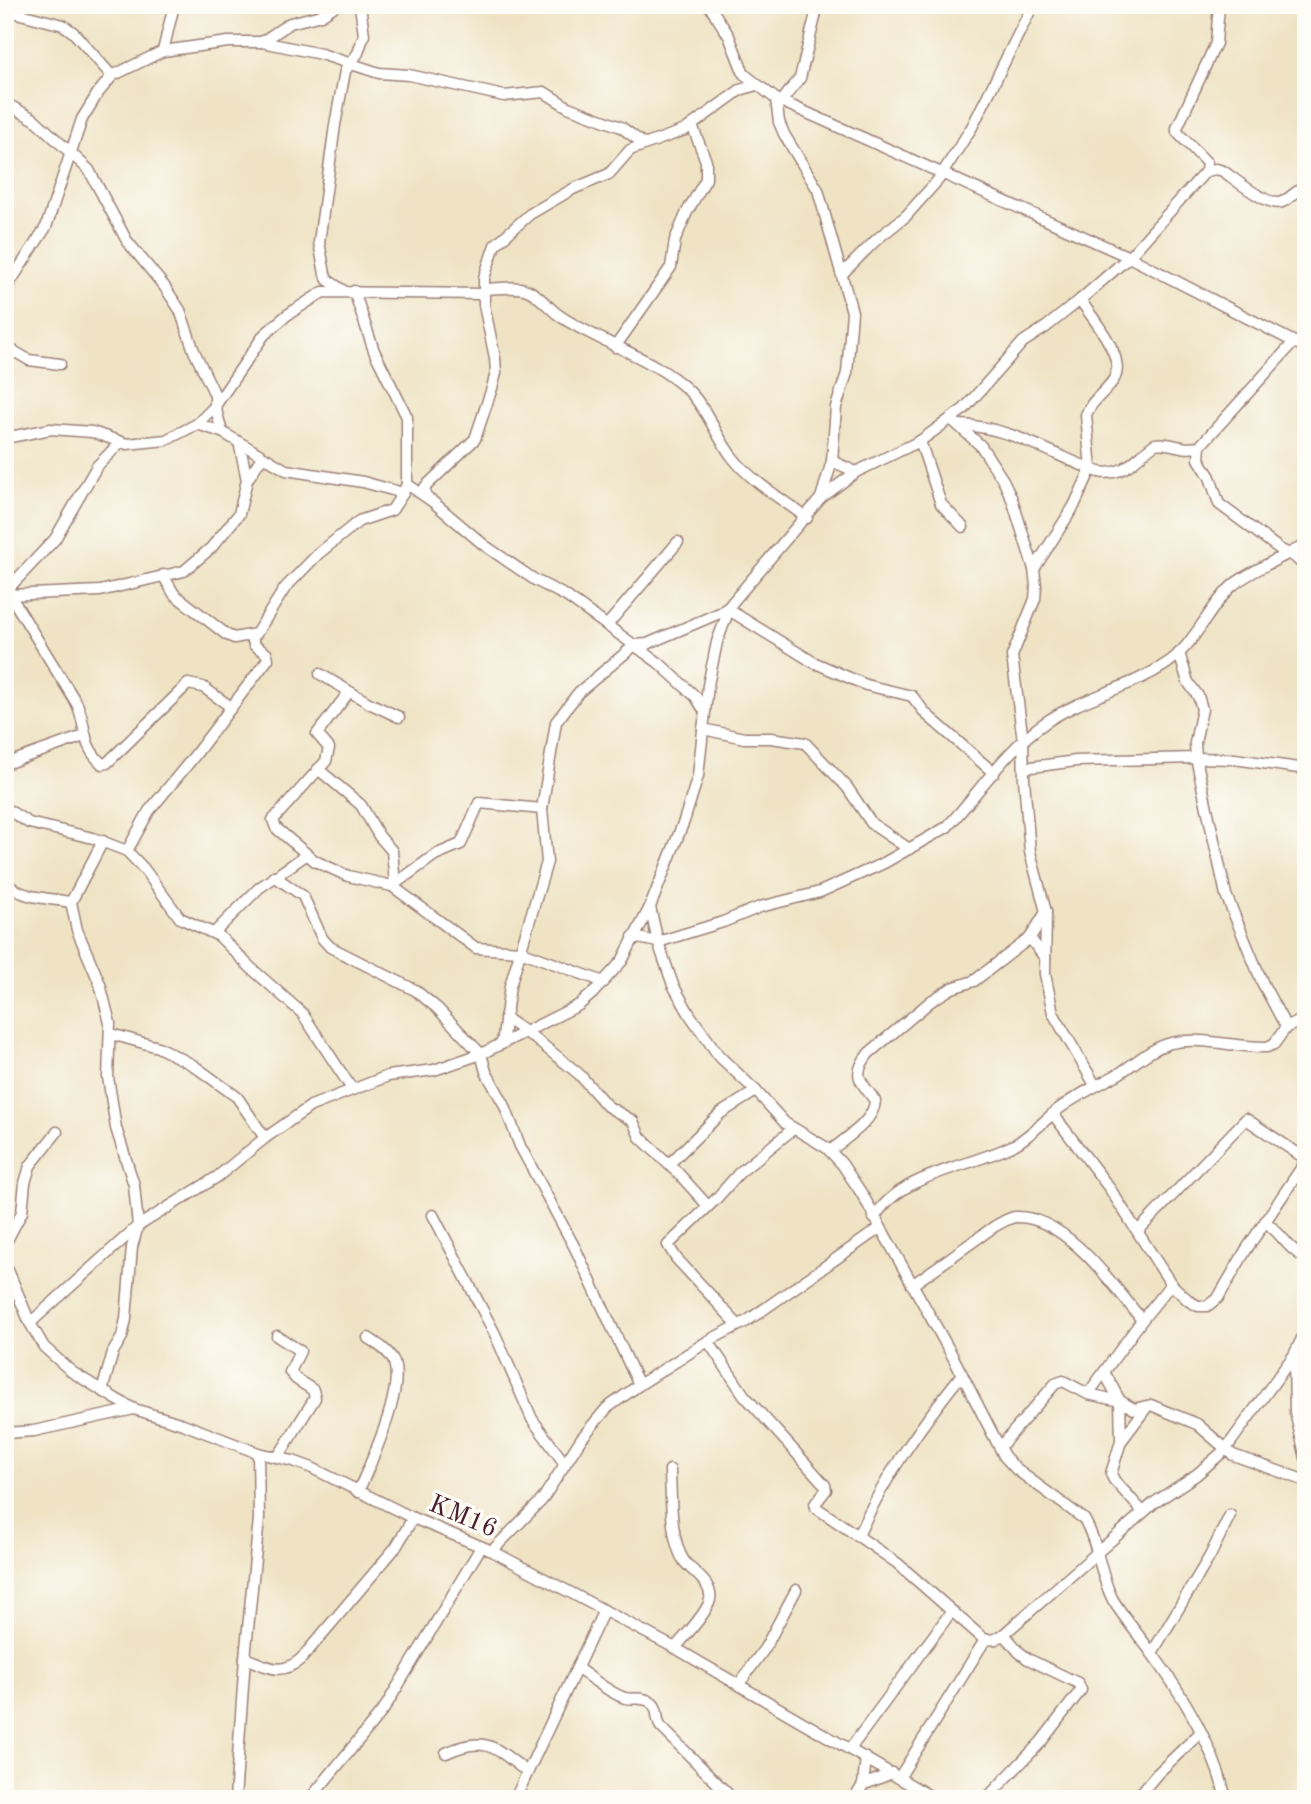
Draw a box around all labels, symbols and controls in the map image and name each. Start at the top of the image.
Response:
street label: KM16 [425,1491,501,1543]

